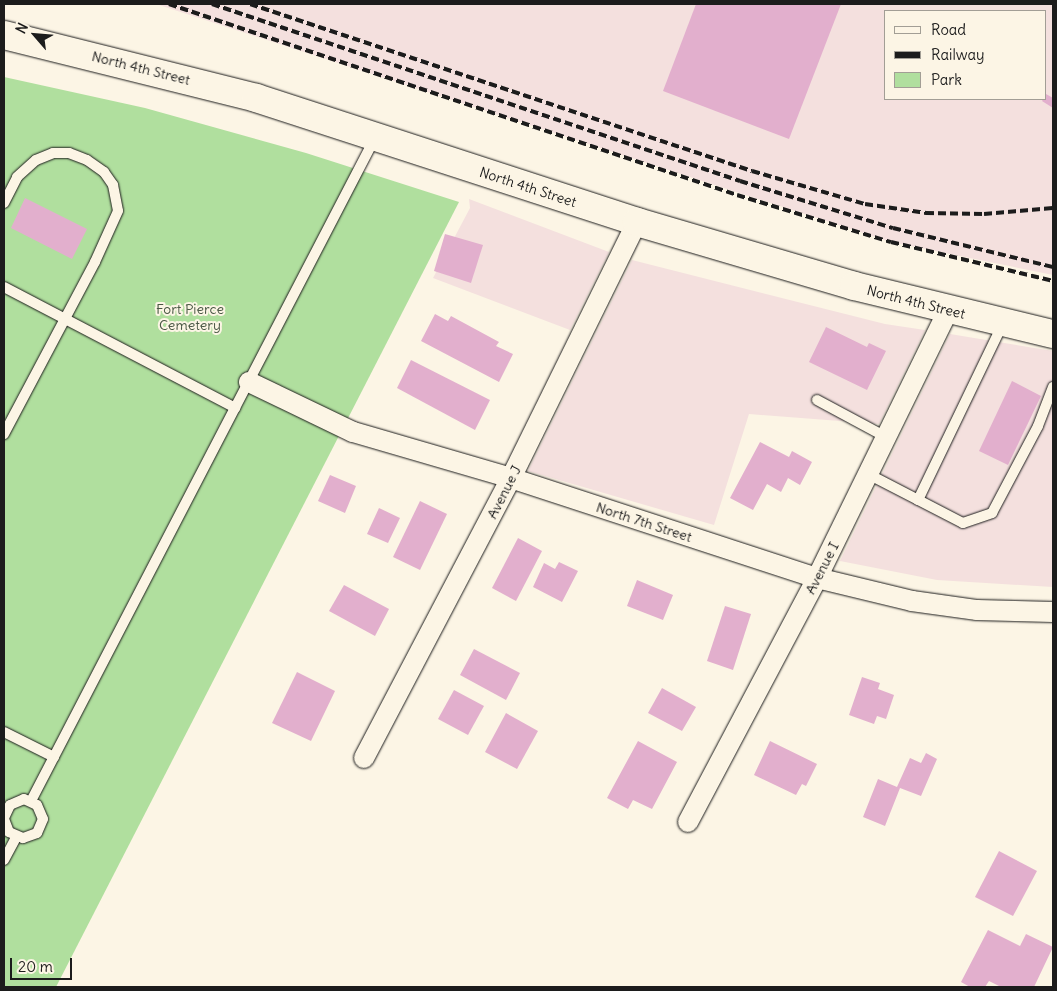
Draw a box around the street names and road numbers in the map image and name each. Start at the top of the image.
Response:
street label: North 4th Street [90,48,192,88]
street label: North 4th Street [477,163,579,211]
street label: North 4th Street [865,282,967,322]
street label: Avenue J [483,463,525,521]
street label: North 7th Street [594,499,694,545]
street label: Avenue I [802,539,842,597]

